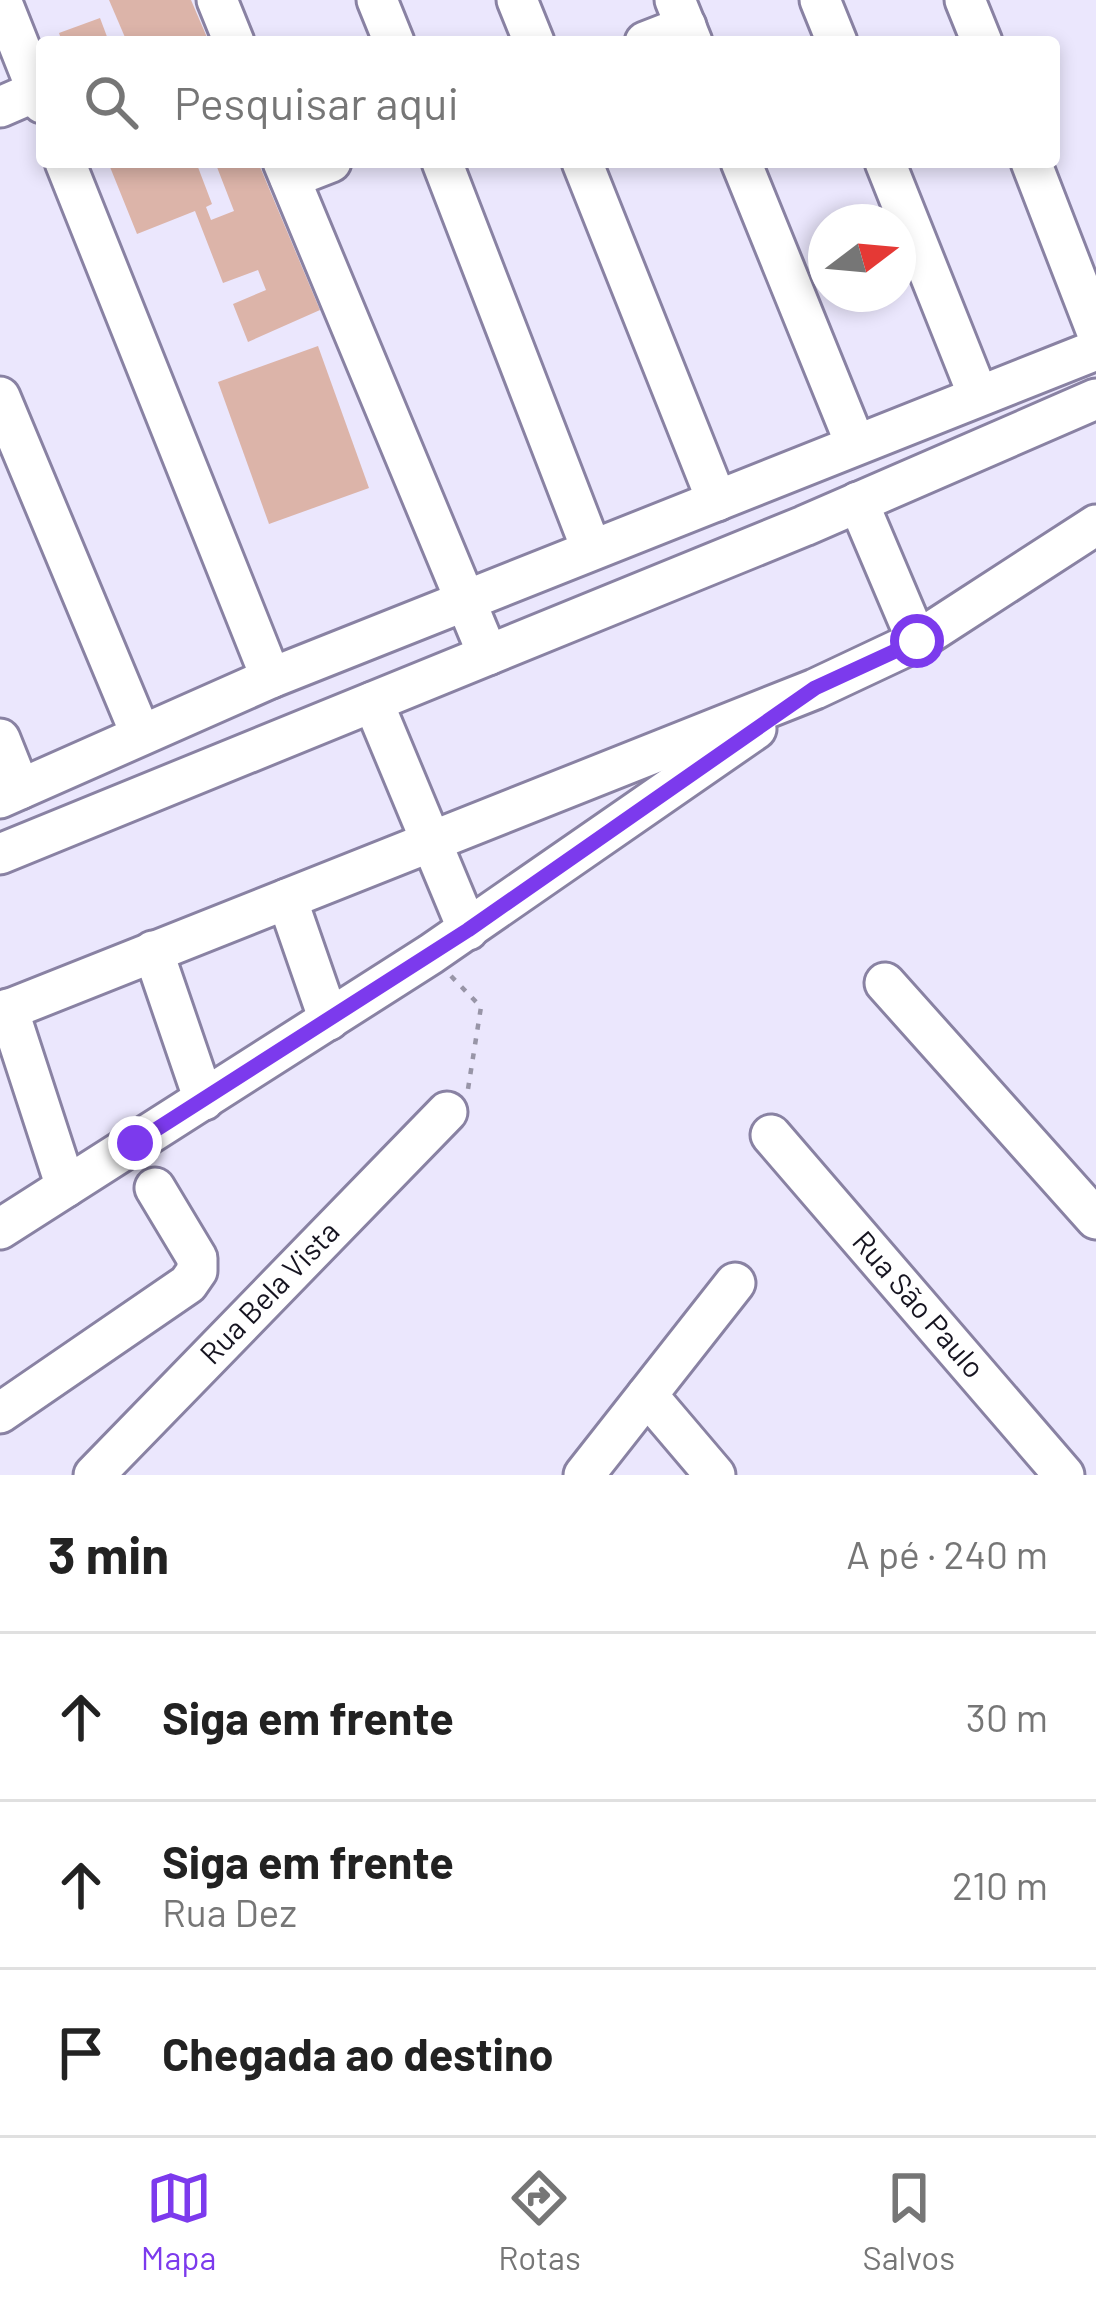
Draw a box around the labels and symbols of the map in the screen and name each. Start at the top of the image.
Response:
north arrow [808,204,916,312]
route start [890,614,944,668]
route end [108,1116,162,1170]
street label: Rua Bela Vista [191,1213,346,1371]
street label: Rua São Paulo [846,1223,993,1385]

